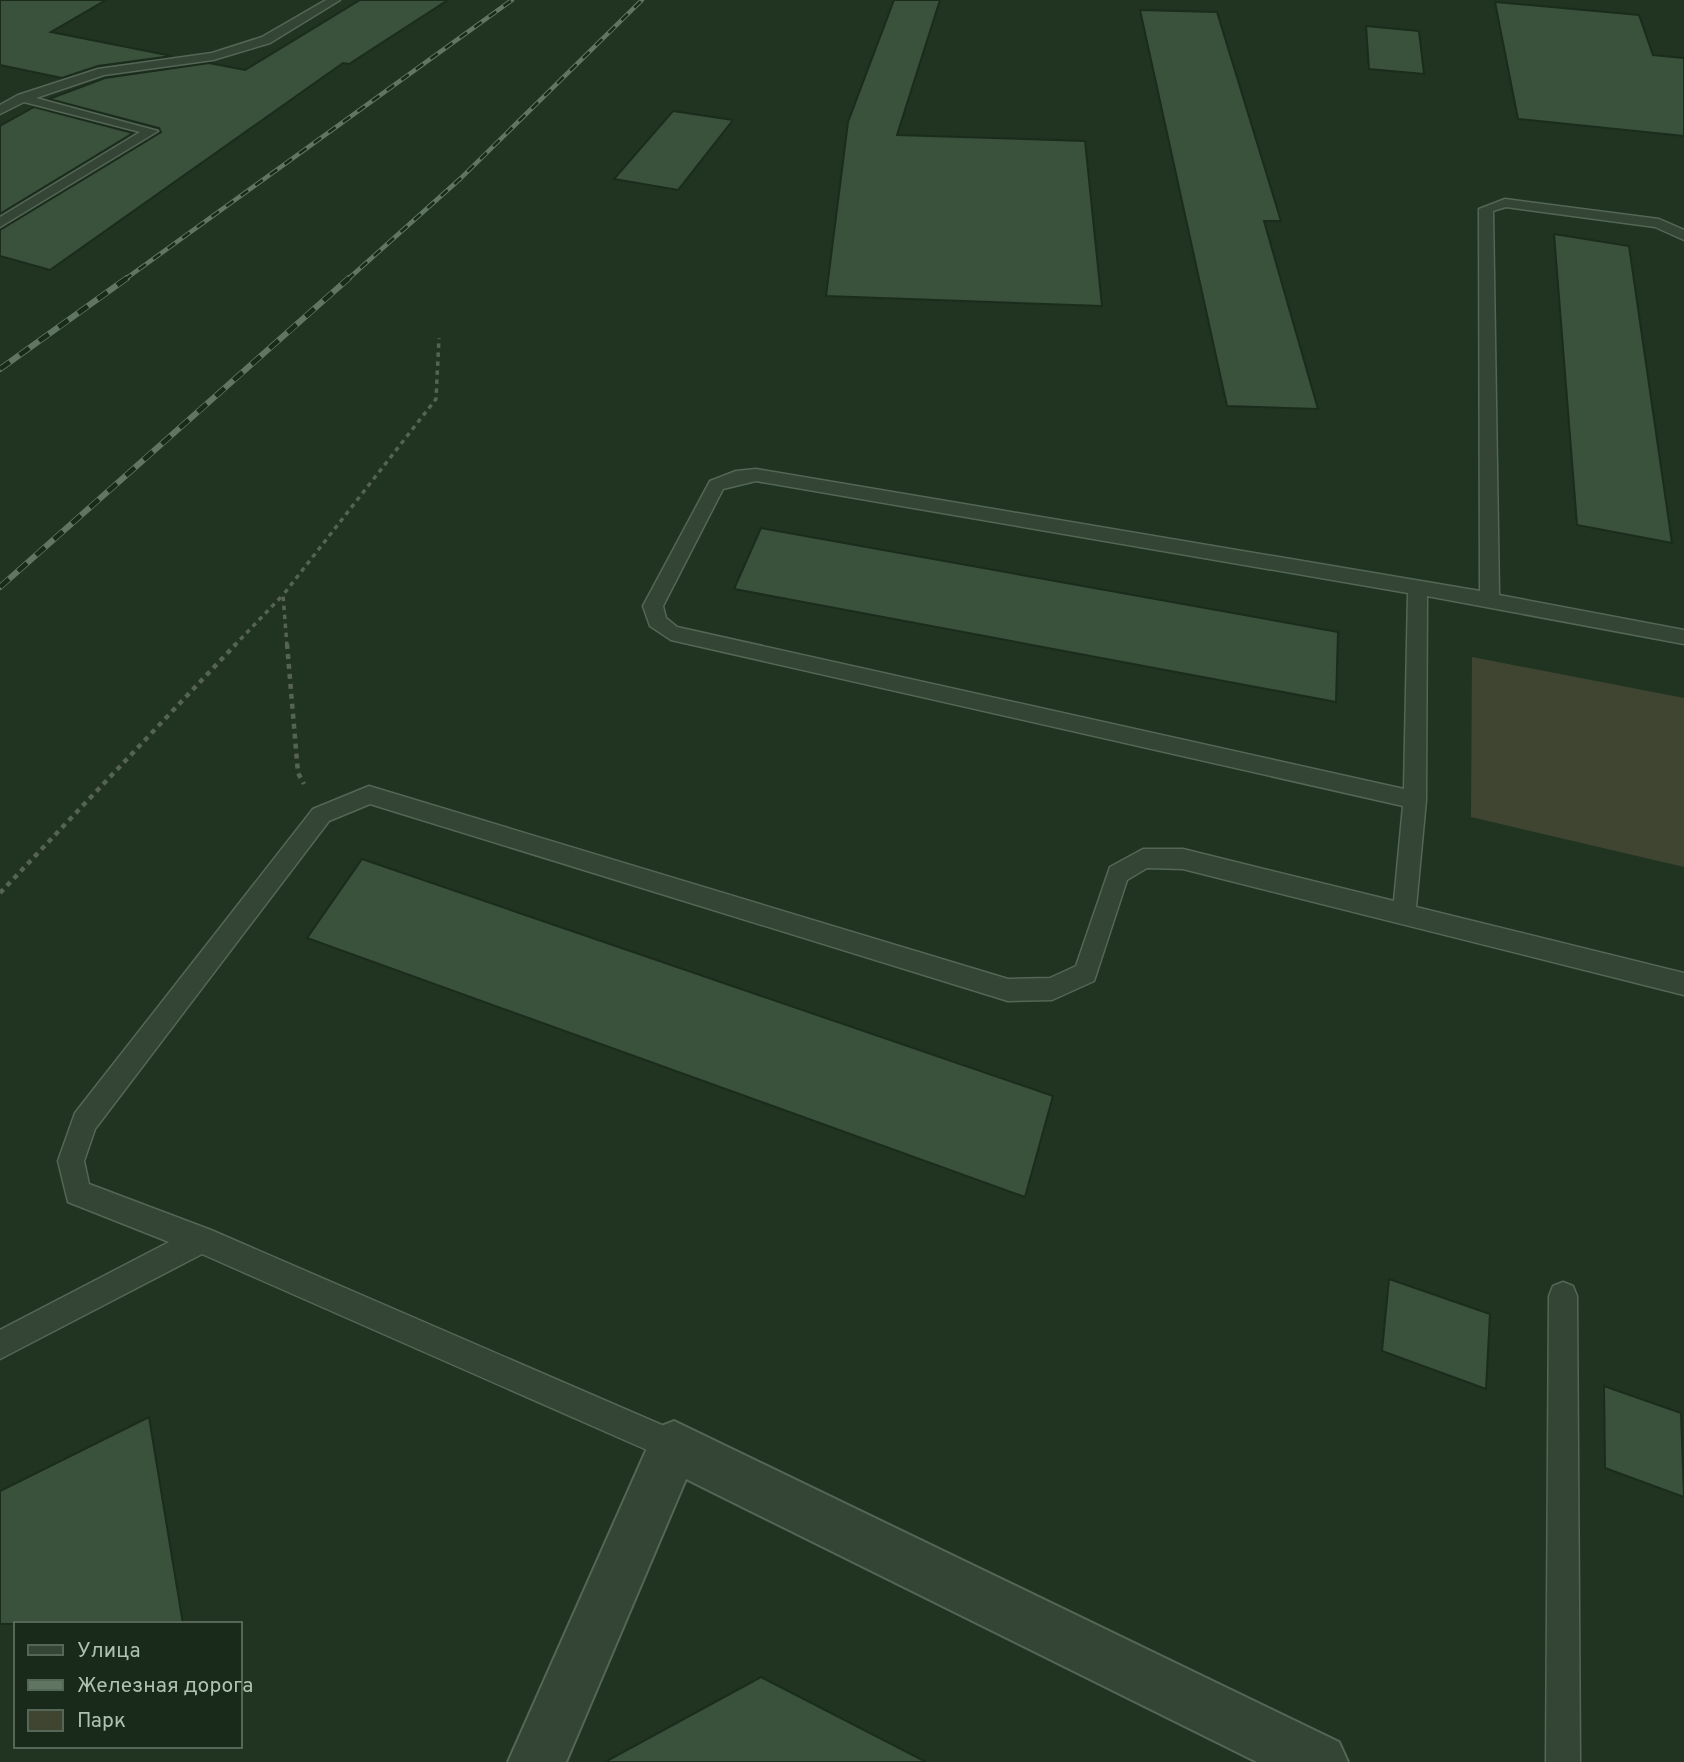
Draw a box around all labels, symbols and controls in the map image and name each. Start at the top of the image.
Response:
legend [14,1622,242,1748]
text: Улица [77,1638,141,1665]
text: Железная дорога [77,1673,253,1700]
text: Парк [77,1708,126,1735]

